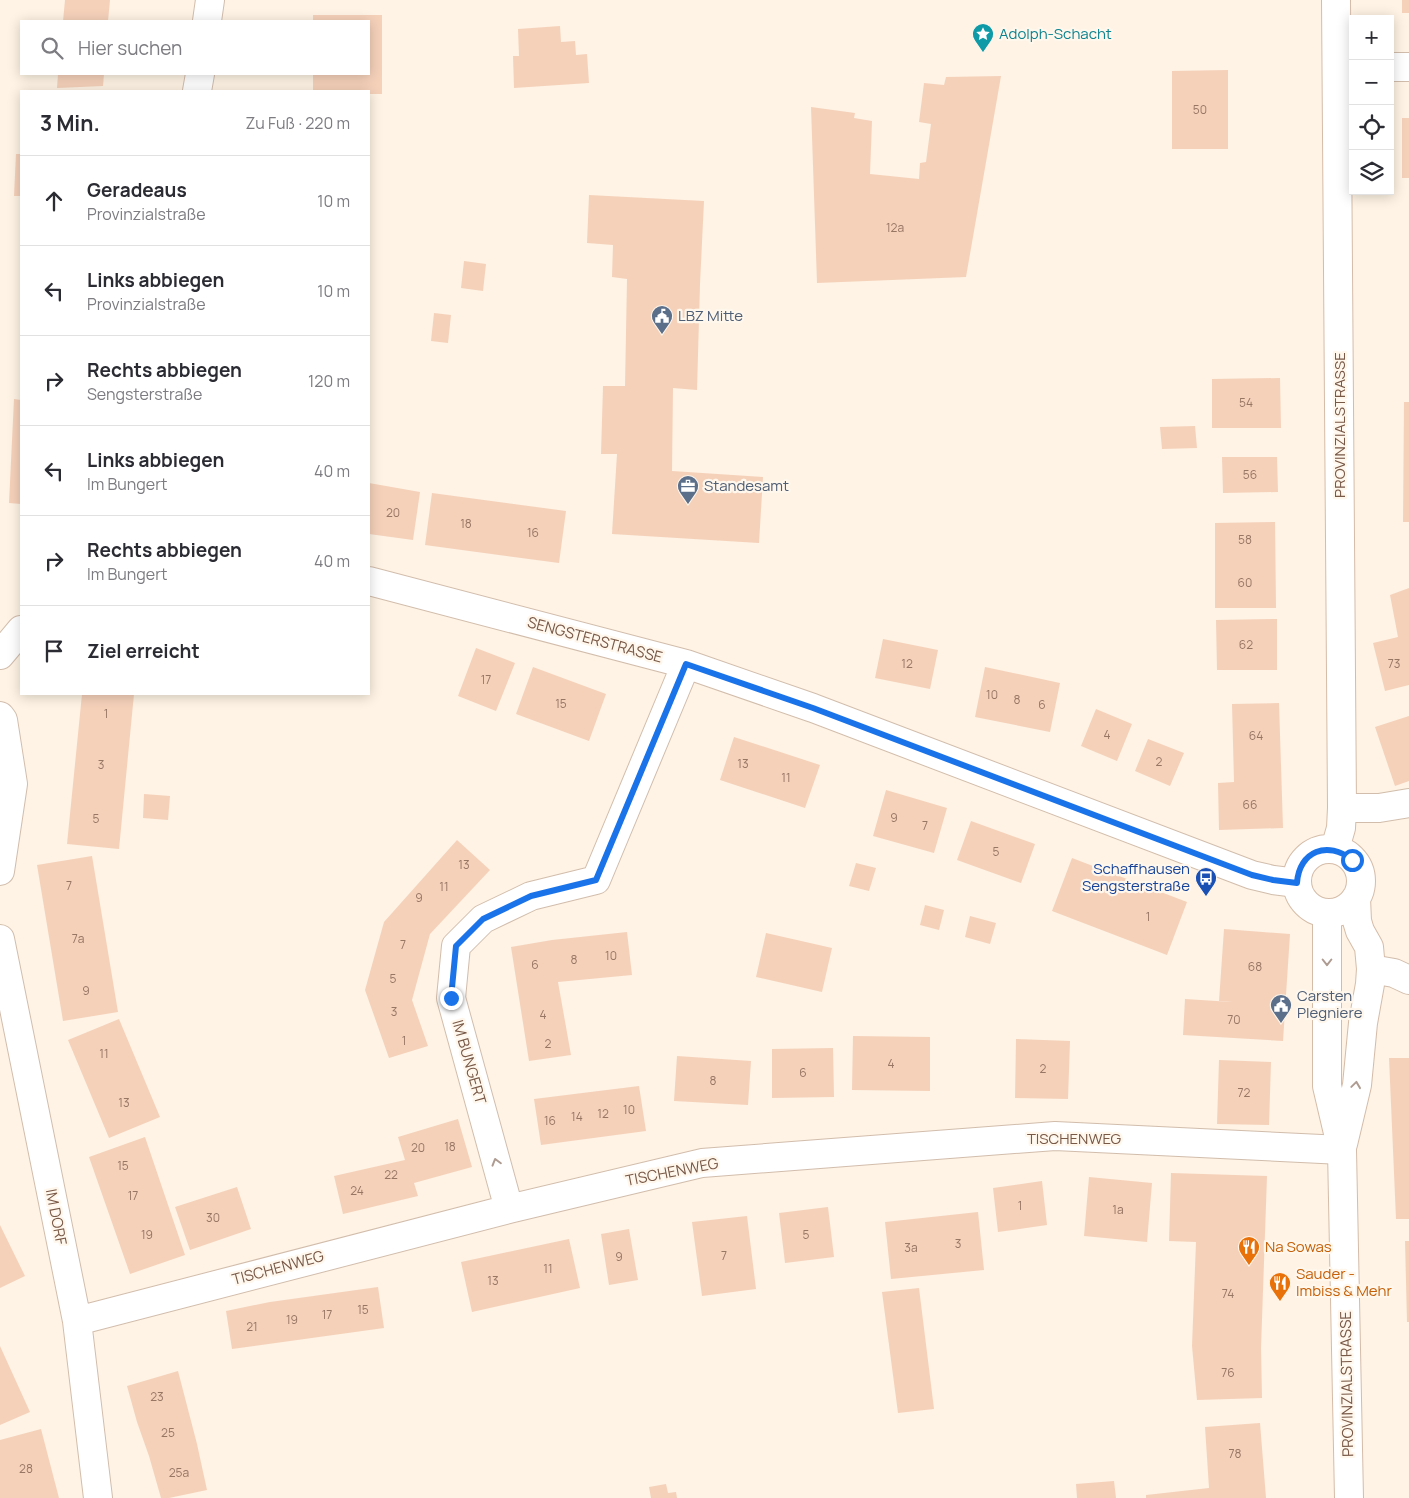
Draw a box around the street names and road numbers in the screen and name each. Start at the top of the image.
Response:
street label: PROVINZIALSTRASSE [1329,352,1350,498]
street label: SENGSTERSTRASSE [525,611,665,668]
street label: IM BUNGERT [447,1017,492,1106]
street label: TISCHENWEG [1027,1128,1122,1149]
street label: TISCHENWEG [624,1152,721,1191]
street label: IM DORF [41,1187,72,1247]
street label: TISCHENWEG [230,1245,326,1290]
street label: PROVINZIALSTRASSE [1335,1311,1358,1457]

